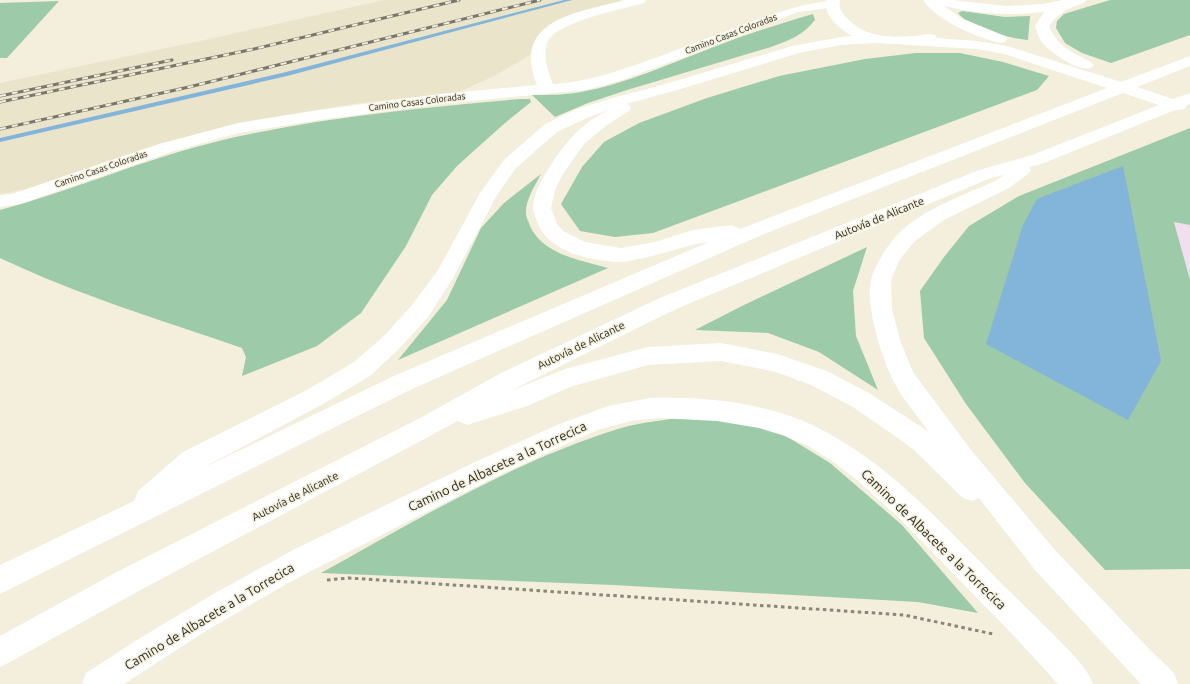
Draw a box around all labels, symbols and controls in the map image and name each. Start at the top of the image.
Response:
street label: Camino Casas Coloradas [684,12,778,56]
street label: Camino Casas Coloradas [368,91,466,113]
street label: Camino Casas Coloradas [53,148,149,190]
street label: Autovía de Alicante [832,195,926,241]
street label: Autovía de Alicante [535,319,627,371]
street label: Camino de Albacete a la Torrecica [406,418,588,514]
street label: Camino de Albacete a la Torrecica [859,466,1009,612]
street label: Autovía de Alicante [250,469,340,523]
street label: Camino de Albacete a la Torrecica [122,560,296,672]

